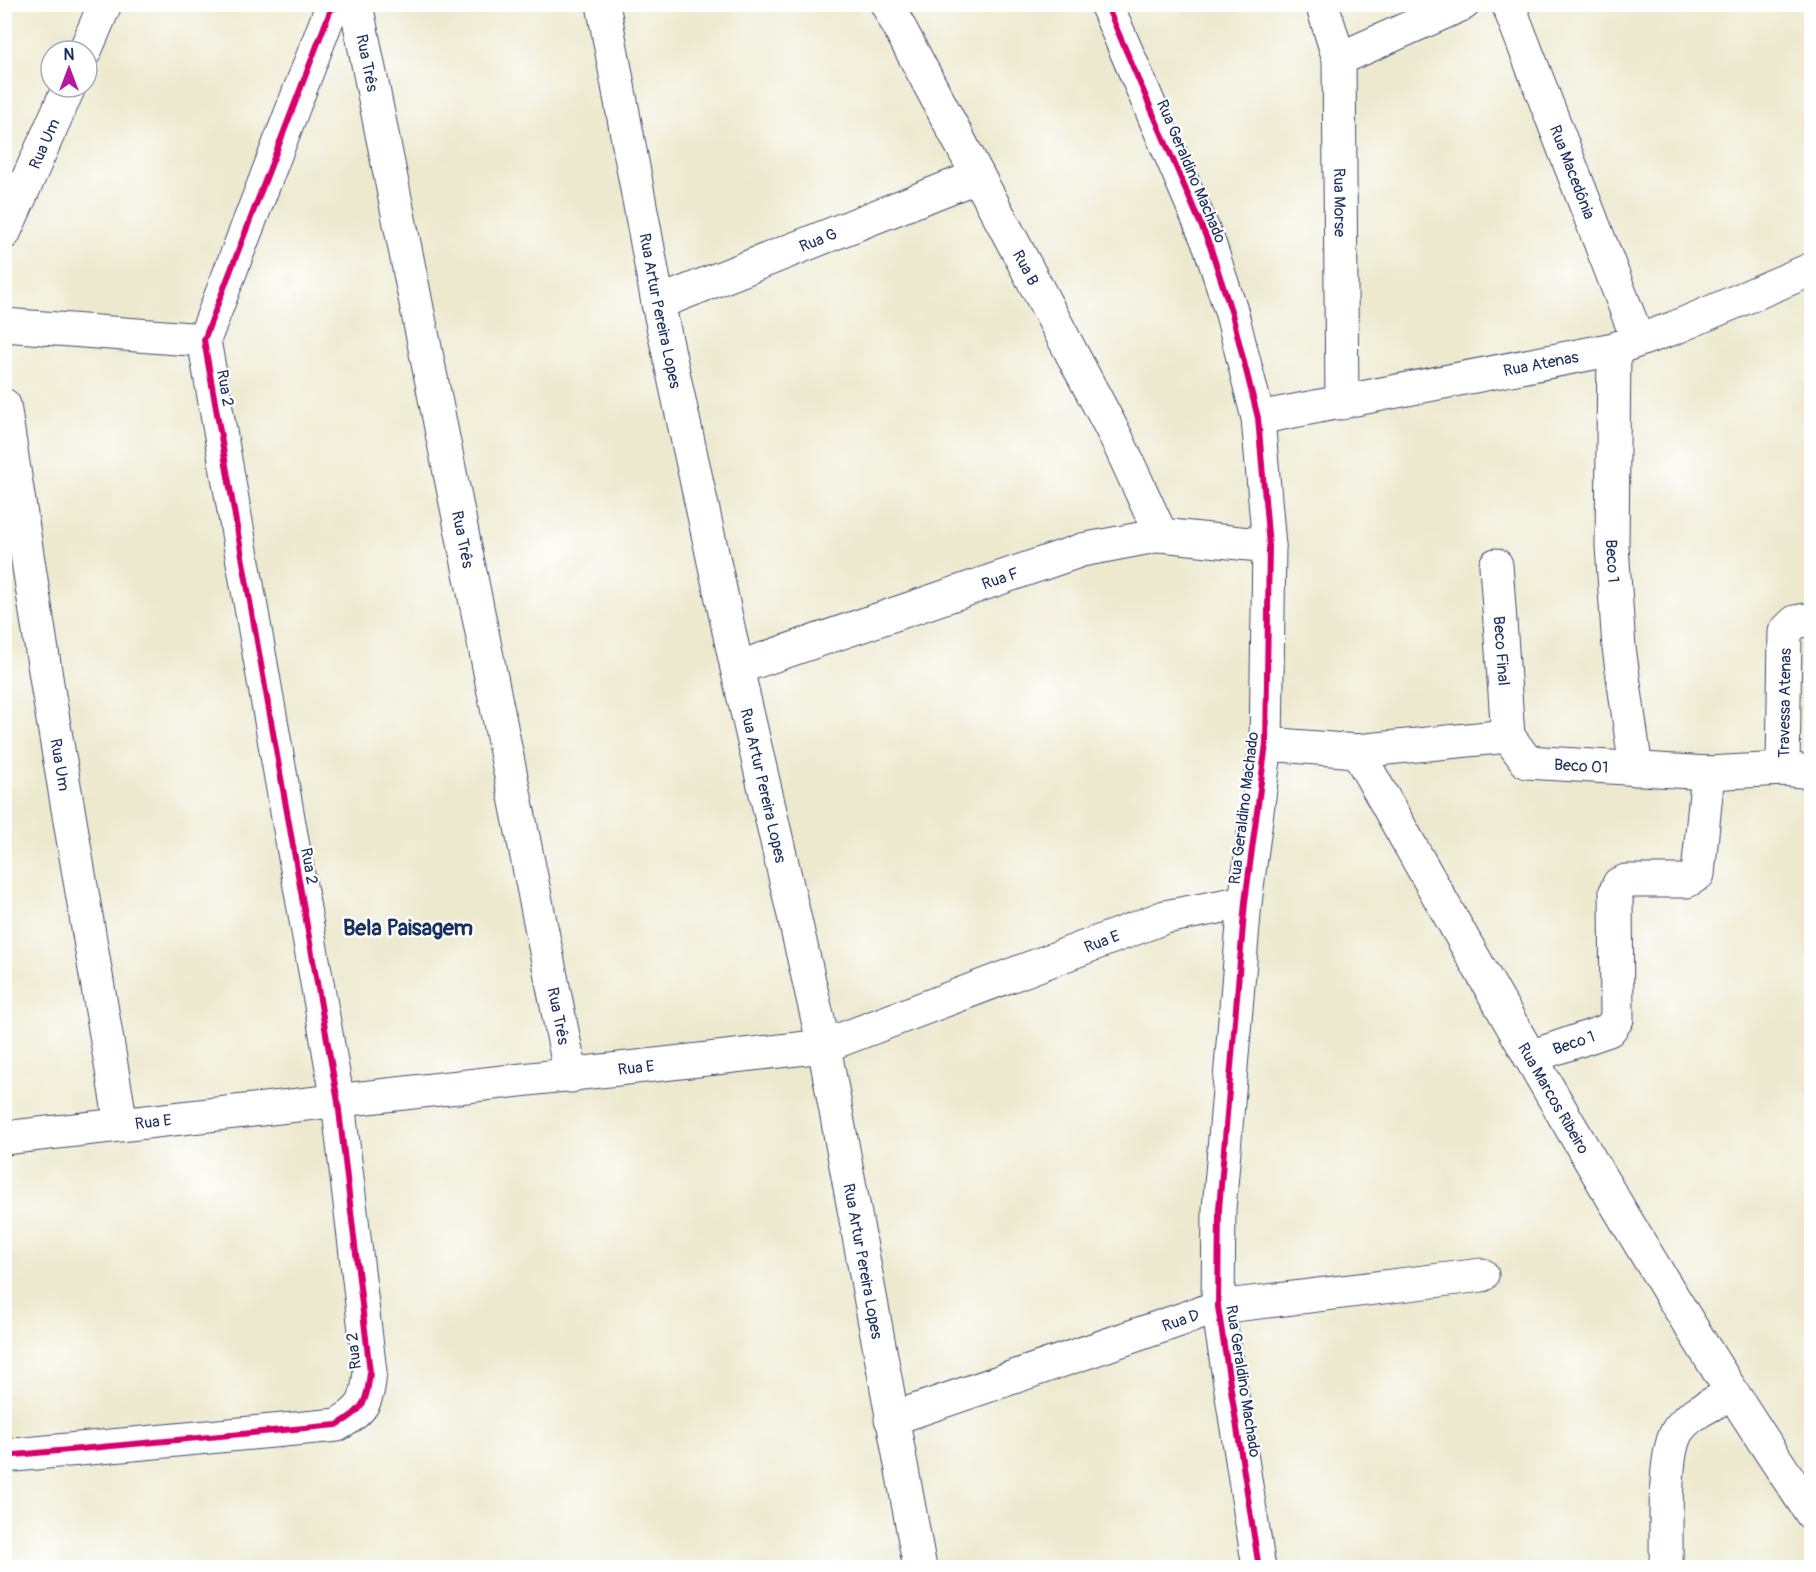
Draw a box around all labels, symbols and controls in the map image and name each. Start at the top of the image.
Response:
street label: Rua Três [351,33,382,93]
north arrow [39,39,99,99]
text: N [64,45,75,65]
street label: Rua Geraldino Machado [1152,97,1230,246]
street label: Rua Um [25,116,65,172]
street label: Rua Macedônia [1545,122,1599,222]
street label: Rua Morse [1329,168,1350,237]
street label: Rua G [796,224,840,257]
street label: Rua Artur Pereira Lopes [634,232,685,390]
street label: Rua B [1008,247,1043,289]
street label: Rua Atenas [1502,347,1580,381]
street label: Rua 2 [212,368,238,408]
street label: Rua Três [447,509,478,570]
street label: Beco 1 [1601,539,1623,583]
street label: Rua F [979,563,1022,595]
street label: Beco Final [1489,615,1513,686]
street label: Travessa Atenas [1774,648,1796,758]
street label: Rua Artur Pereira Lopes [736,706,791,865]
street label: Rua Geraldino Machado [1225,730,1263,886]
street label: Rua Um [45,737,74,793]
street label: Beco 01 [1553,755,1609,778]
street label: Rua 2 [296,846,322,886]
district label: Bela Paisagem [343,914,473,942]
street label: Rua E [1081,926,1123,958]
street label: Rua Três [542,986,573,1046]
street label: Beco 1 [1550,1027,1598,1060]
street label: Rua Marcos Ribeiro [1513,1039,1593,1158]
street label: Rua E [617,1056,655,1080]
street label: Rua E [134,1110,172,1134]
street label: Rua Artur Pereira Lopes [838,1182,887,1341]
street label: Rua Geraldino Machado [1221,1304,1265,1459]
street label: Rua D [1159,1305,1202,1336]
street label: Rua 2 [342,1331,366,1370]

